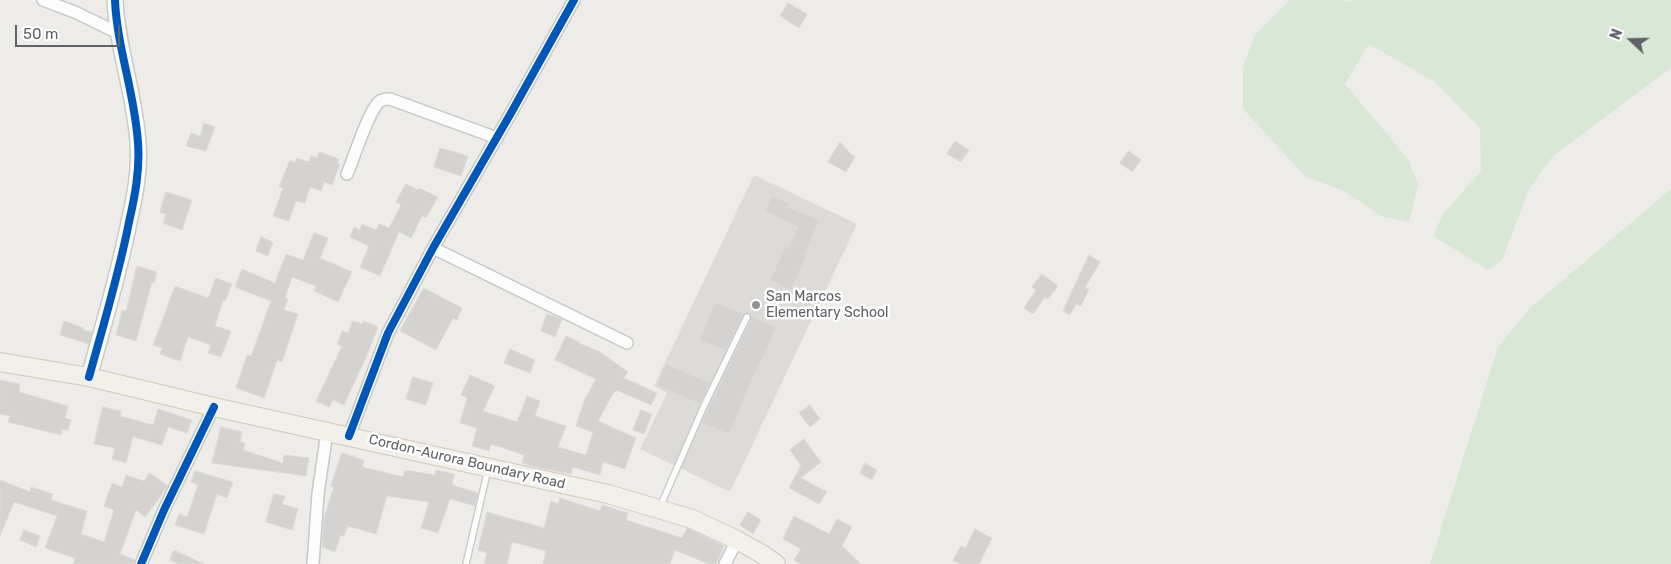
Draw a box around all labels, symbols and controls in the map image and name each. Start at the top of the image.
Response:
scale bar [18,15,122,47]
north arrow [1606,15,1656,65]
text: 50 m [23,25,58,43]
text: N [1607,27,1626,42]
place label: San Marcos Elementary School [766,289,889,322]
marker: San Marcos Elementary School [750,299,762,311]
street label: Cordon-Aurora Boundary Road [367,431,567,493]

